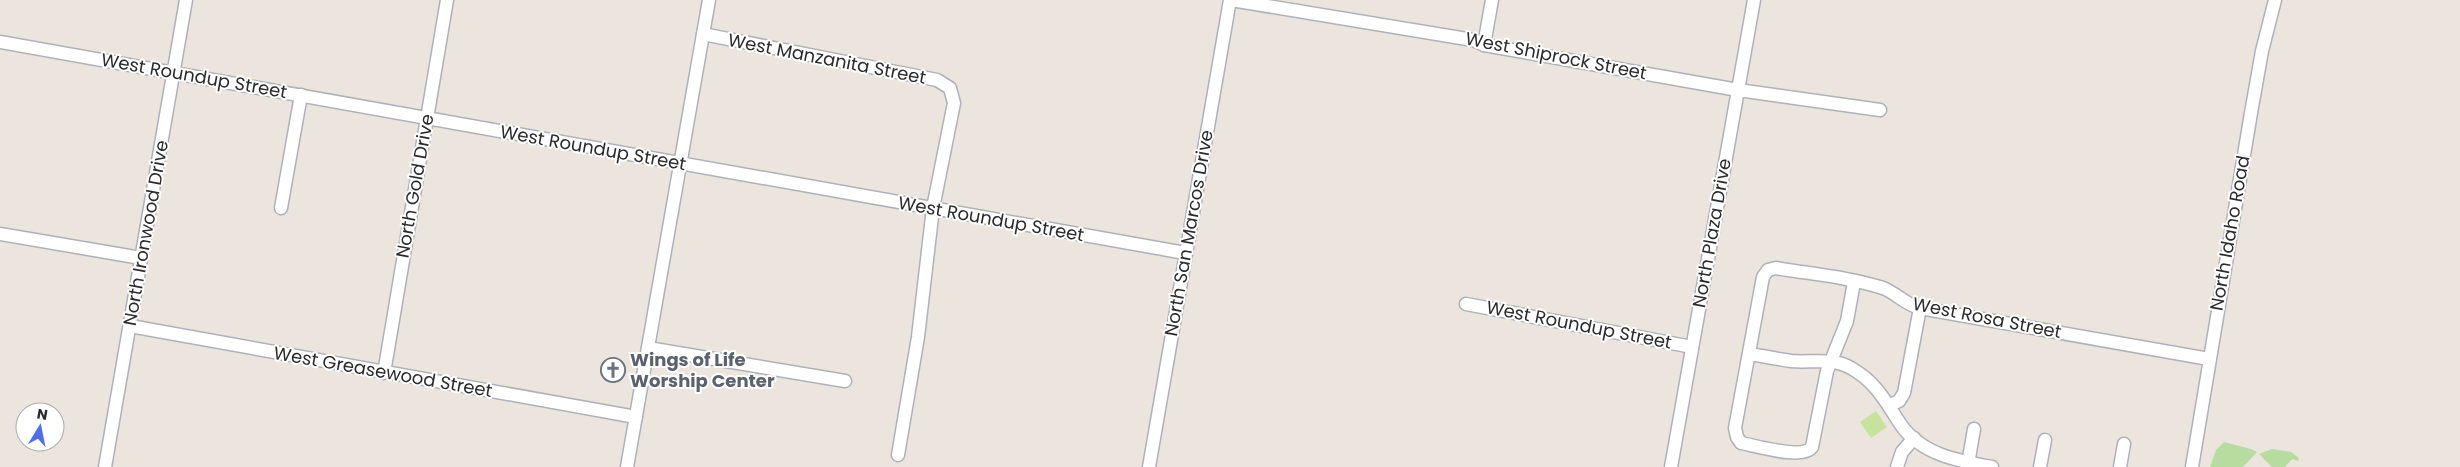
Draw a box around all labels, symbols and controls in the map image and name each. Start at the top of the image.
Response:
street label: West Shiprock Street [1463,26,1649,85]
street label: West Manzanita Street [726,27,928,90]
street label: West Roundup Street [99,47,289,104]
street label: North Gold Drive [390,112,439,260]
street label: West Roundup Street [498,119,688,176]
street label: North San Marcos Drive [1158,128,1219,338]
street label: North Ironwood Drive [117,138,174,328]
street label: North Idaho Road [2204,153,2255,312]
street label: North Plaza Drive [1686,156,1737,309]
street label: West Roundup Street [896,190,1086,247]
street label: West Rosa Street [1911,291,2064,344]
street label: West Roundup Street [1484,294,1674,355]
street label: West Greasewood Street [272,340,494,403]
place label: Wings of Life Worship Center [630,347,775,393]
church icon: Wings of Life Worship Center [600,357,626,383]
north arrow [15,402,65,452]
text: N [35,403,49,425]

